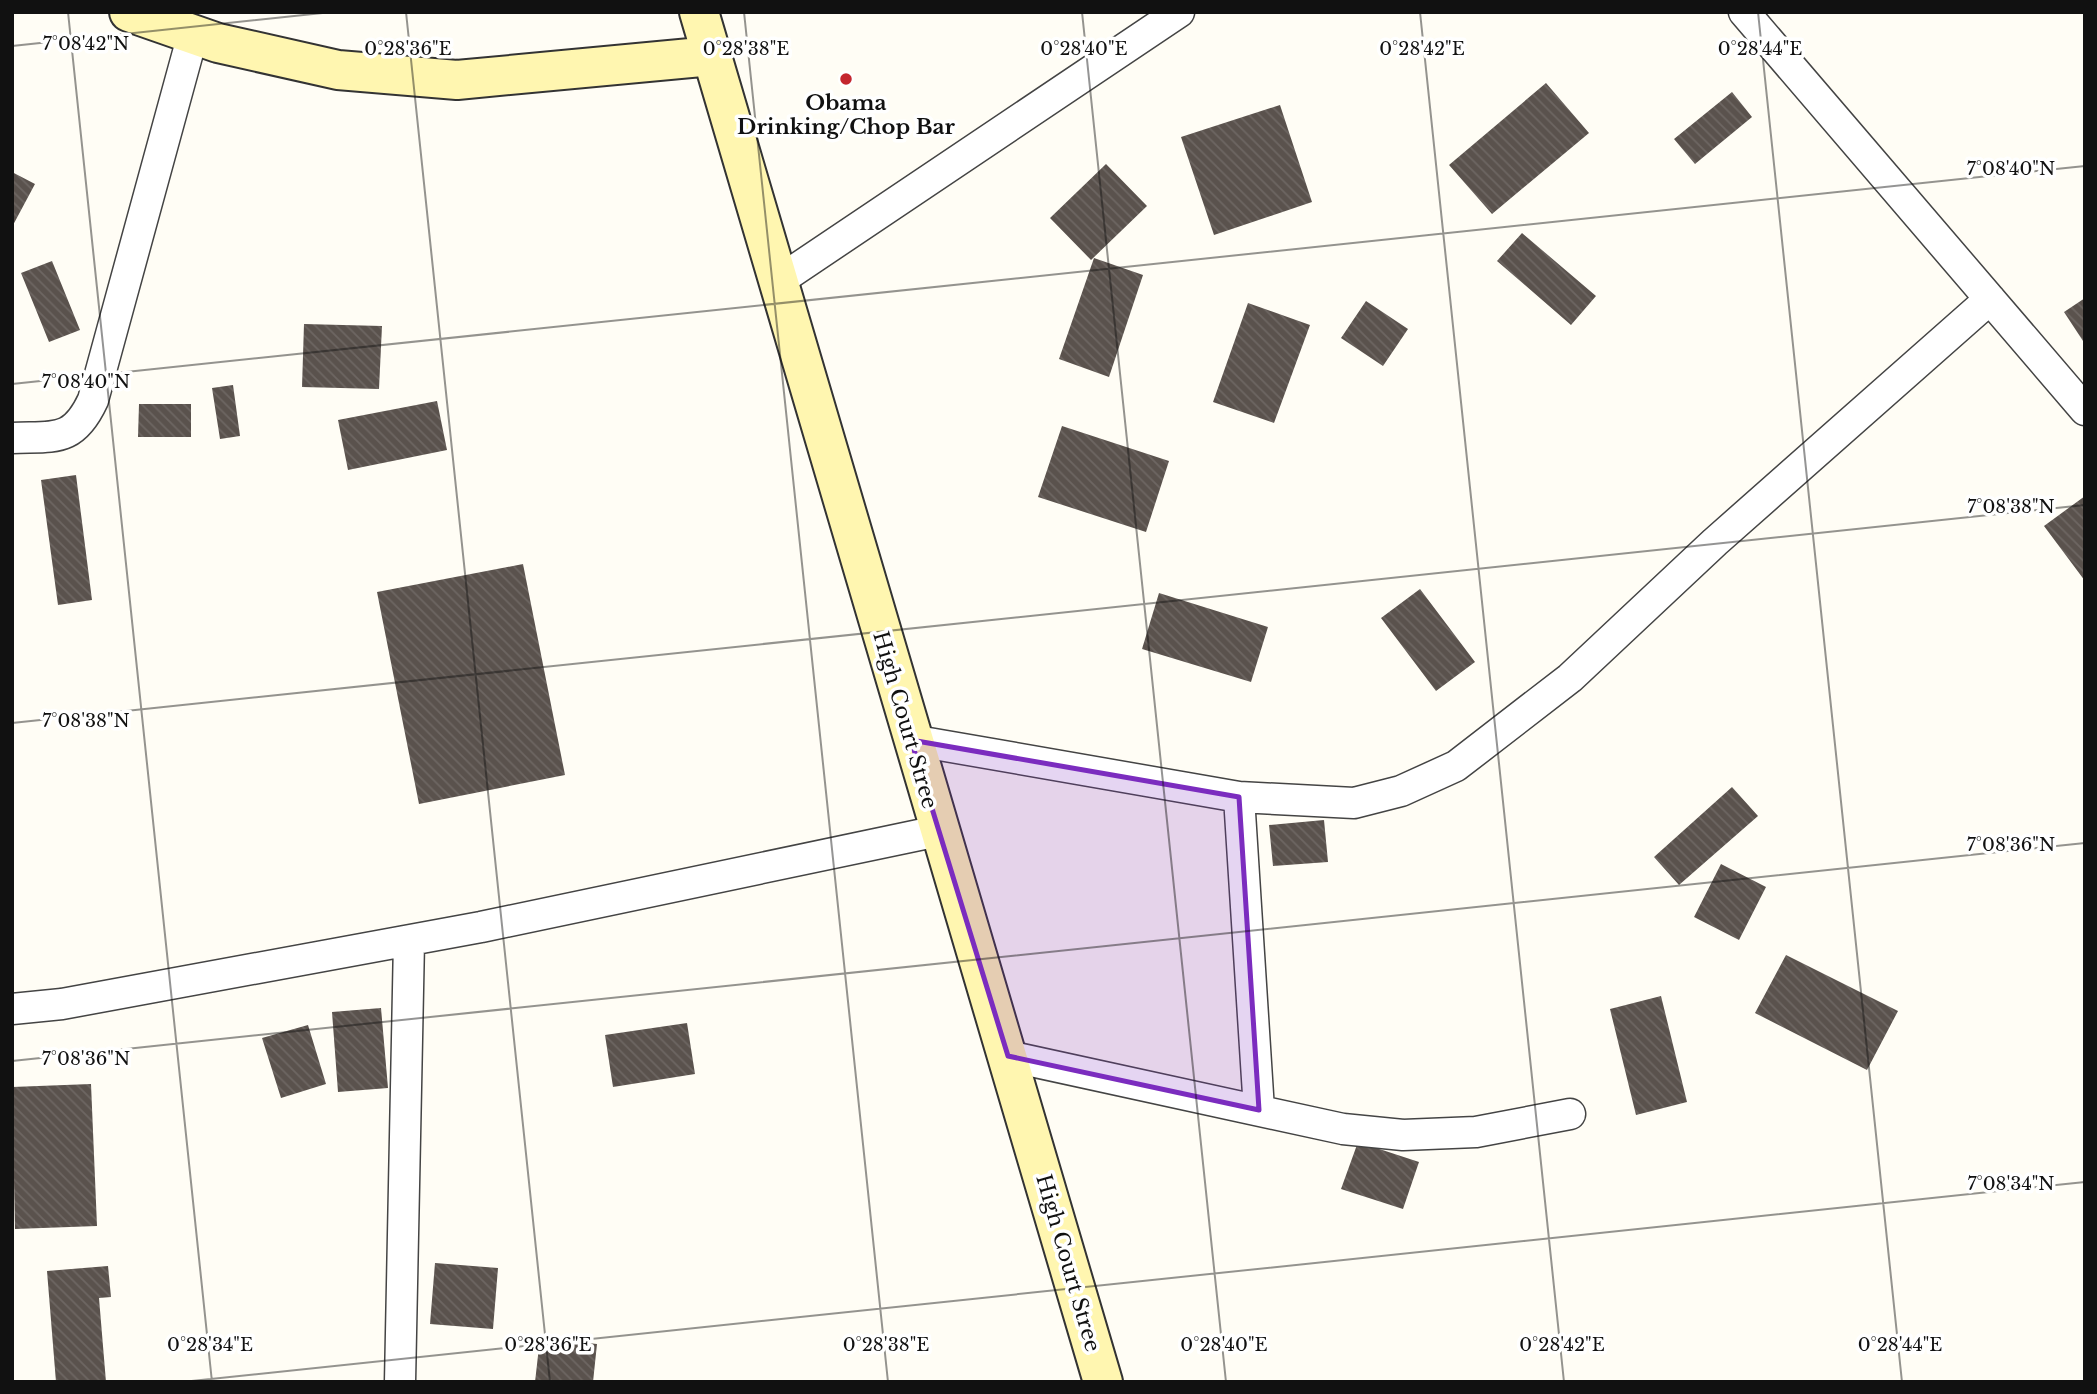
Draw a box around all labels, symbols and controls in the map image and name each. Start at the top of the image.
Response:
text: 7°08'42"N [43,33,129,55]
text: 0°28'36"E [364,38,452,60]
text: 0°28'38"E [703,38,789,60]
text: 0°28'40"E [1040,38,1128,60]
text: 0°28'42"E [1379,38,1465,60]
text: 0°28'44"E [1718,38,1802,60]
marker: Obama Drinking/Chop Bar [838,71,854,87]
place label: Obama Drinking/Chop Bar [737,90,955,140]
text: 7°08'40"N [1967,158,2055,180]
text: 7°08'40"N [42,371,130,393]
text: 7°08'38"N [1967,496,2055,518]
street label: High Court Stree [867,628,943,812]
text: 7°08'38"N [42,710,130,732]
text: 7°08'36"N [1967,834,2055,856]
text: 7°08'36"N [42,1048,130,1070]
street label: High Court Stree [1030,1171,1106,1355]
text: 7°08'34"N [1967,1173,2055,1195]
text: 0°28'34"E [167,1334,253,1356]
text: 0°28'36"E [504,1334,592,1356]
text: 0°28'38"E [843,1334,929,1356]
text: 0°28'40"E [1180,1334,1268,1356]
text: 0°28'42"E [1519,1334,1605,1356]
text: 0°28'44"E [1858,1334,1942,1356]

